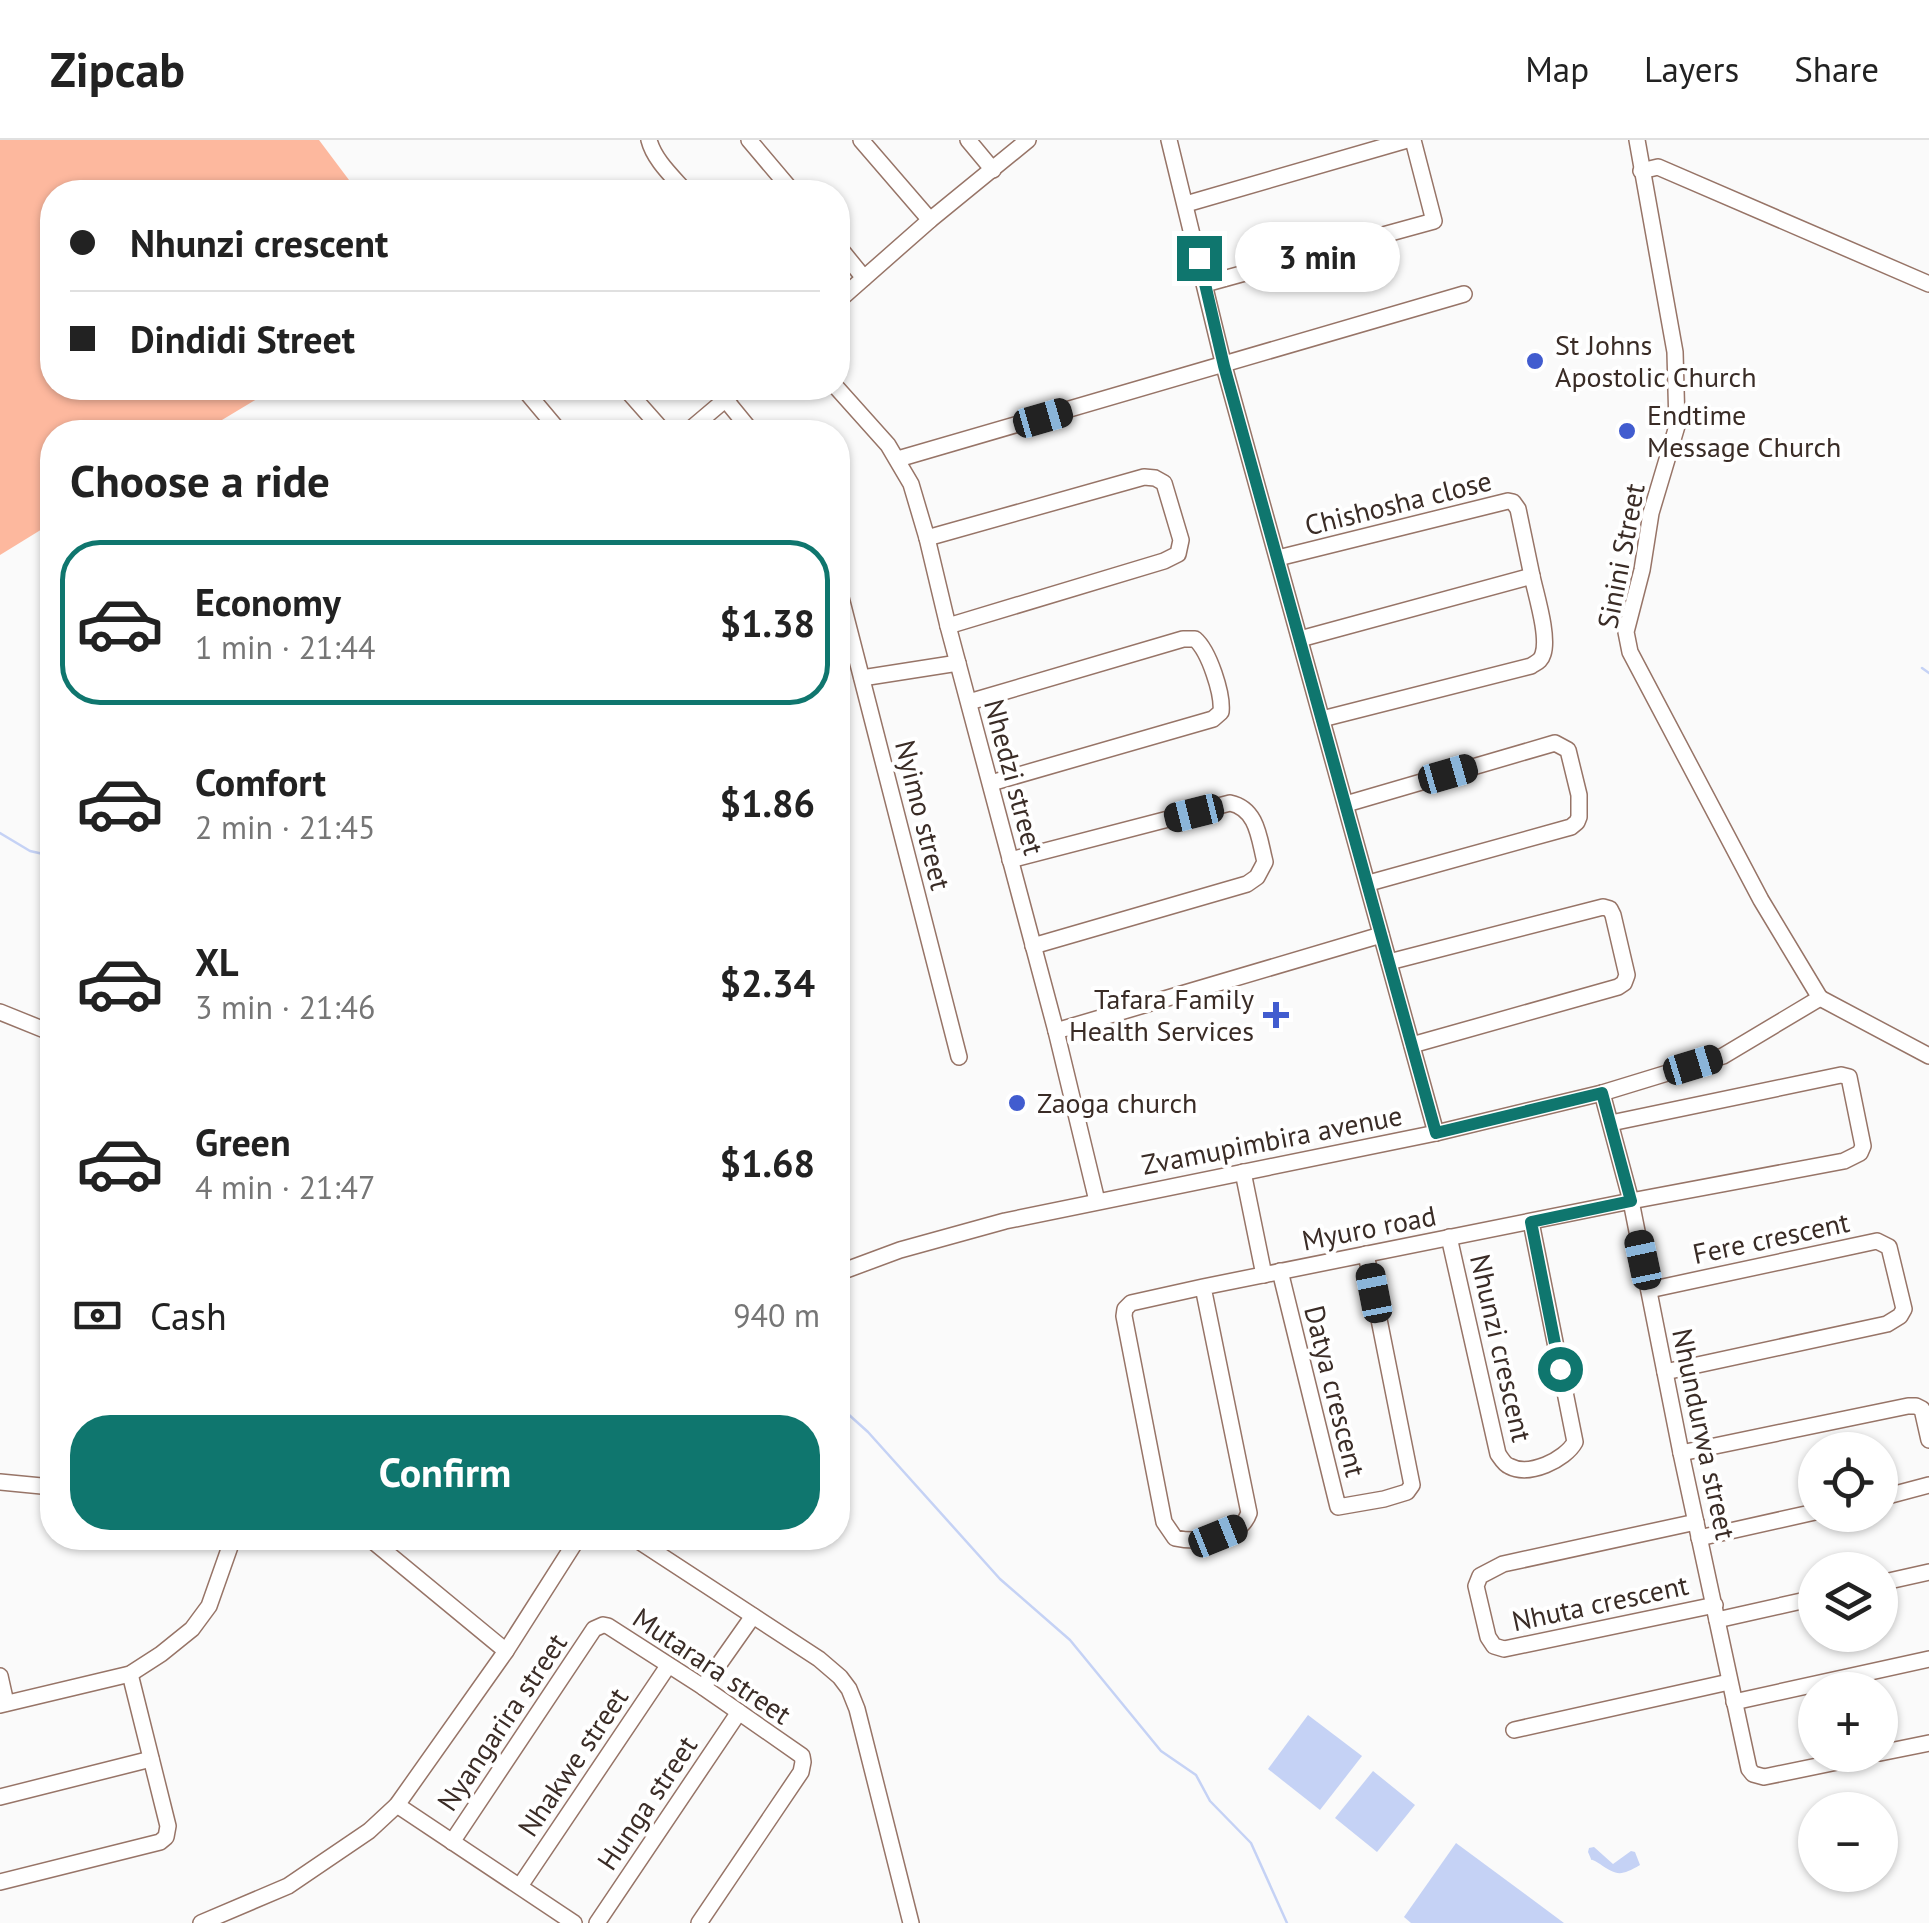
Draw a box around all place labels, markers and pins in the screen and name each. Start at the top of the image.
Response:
place label: St Johns Apostolic Church [1555,326,1757,395]
marker: St Johns Apostolic Church [1524,350,1546,372]
place label: Endtime Message Church [1647,396,1841,465]
marker: Endtime Message Church [1616,420,1638,442]
place label: Tafara Family Health Services [1069,980,1254,1049]
marker: Tafara Family Health Services [1263,1002,1289,1028]
place label: Zaoga church [1037,1084,1197,1121]
marker: Zaoga church [1006,1092,1028,1114]

